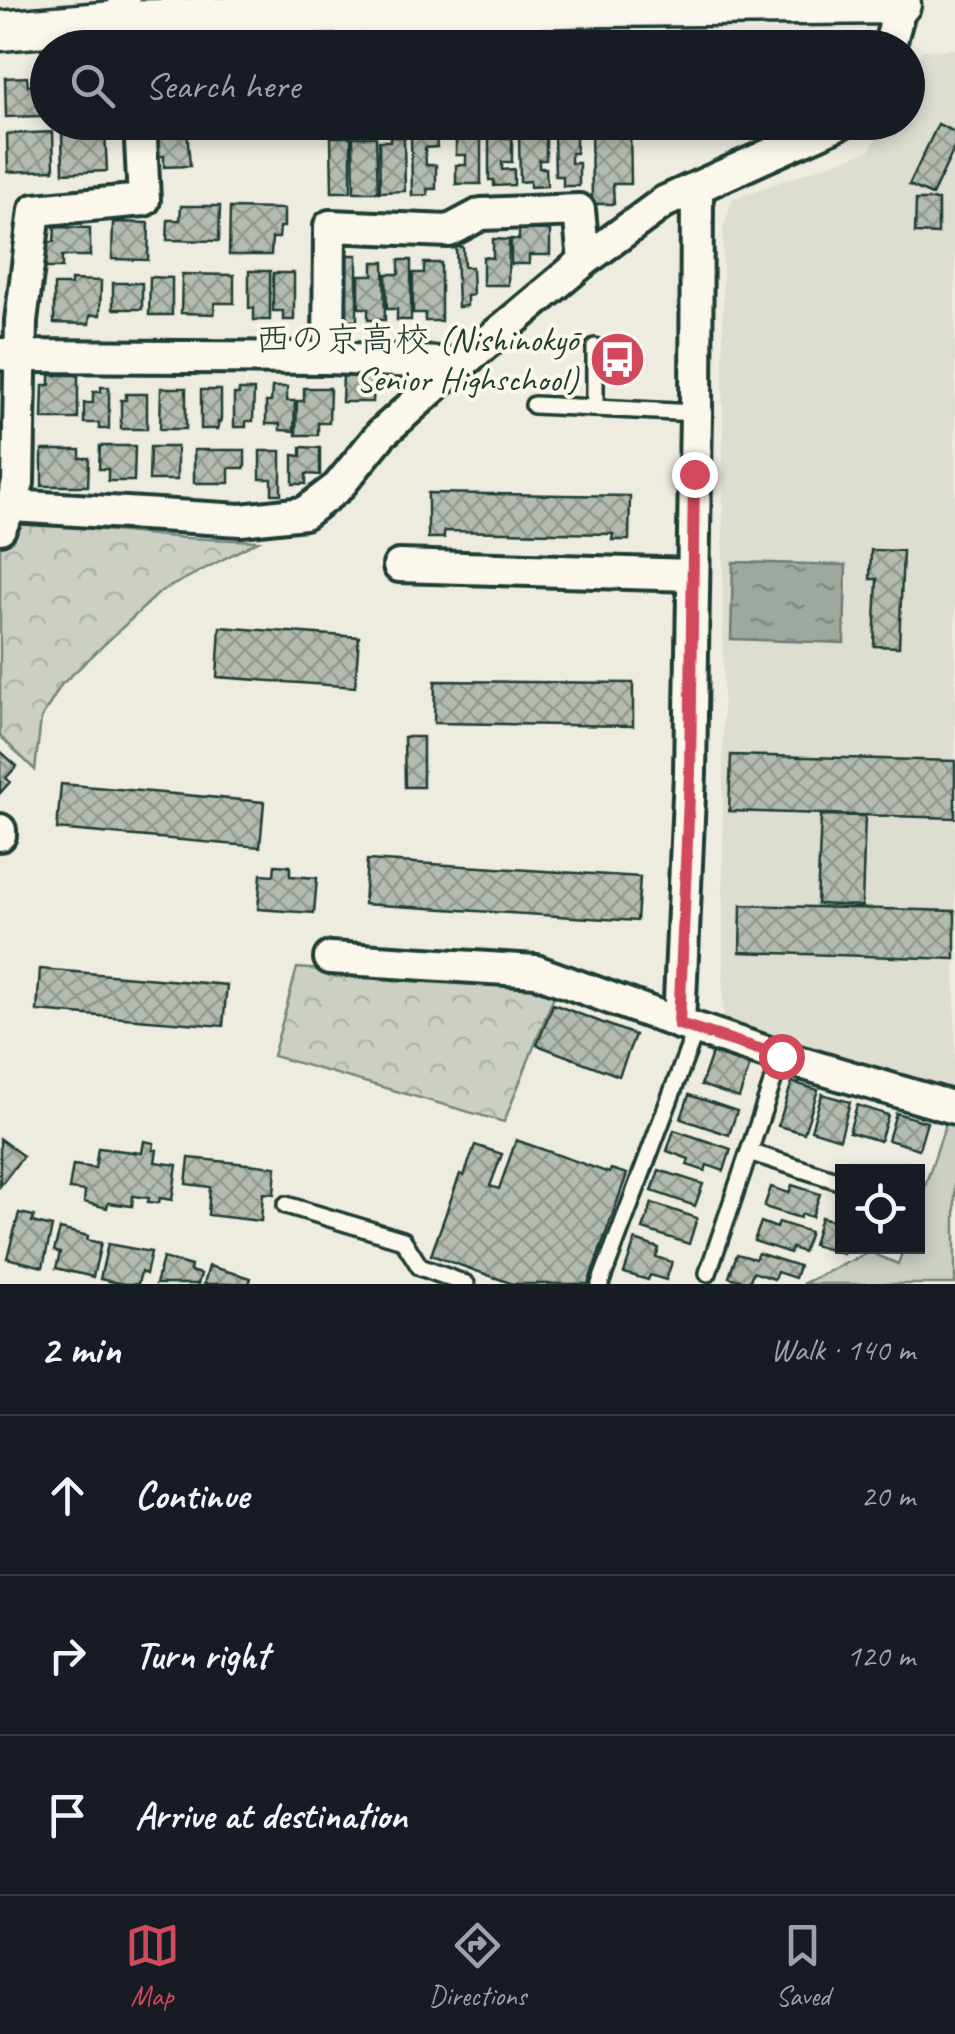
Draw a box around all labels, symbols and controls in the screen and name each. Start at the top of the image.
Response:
search box [30,30,925,140]
icon: search [65,58,120,113]
text: Search here [145,62,300,109]
place label: 西の京高校 (Nishinokyō Senior Highschool) [255,317,583,402]
bus stop icon: 西の京高校 (Nishinokyō Senior Highschool) [587,329,647,389]
route end [672,452,718,498]
route start [759,1034,805,1080]
map controls [835,1164,925,1254]
button: locate [835,1164,925,1254]
text: 2 min [40,1323,120,1376]
text: Walk · 140 m [771,1329,915,1370]
icon: ahead [40,1468,95,1523]
text: Continue [135,1472,249,1519]
text: 20 m [861,1475,915,1516]
icon: right [40,1628,95,1683]
text: Turn right [135,1632,269,1679]
text: 120 m [846,1635,915,1676]
icon: arrive [40,1788,95,1843]
text: Arrive at destination [135,1792,407,1839]
tab: Map [125,1918,180,2013]
tab: Directions [429,1918,526,2013]
tab: Saved [775,1918,830,2013]

